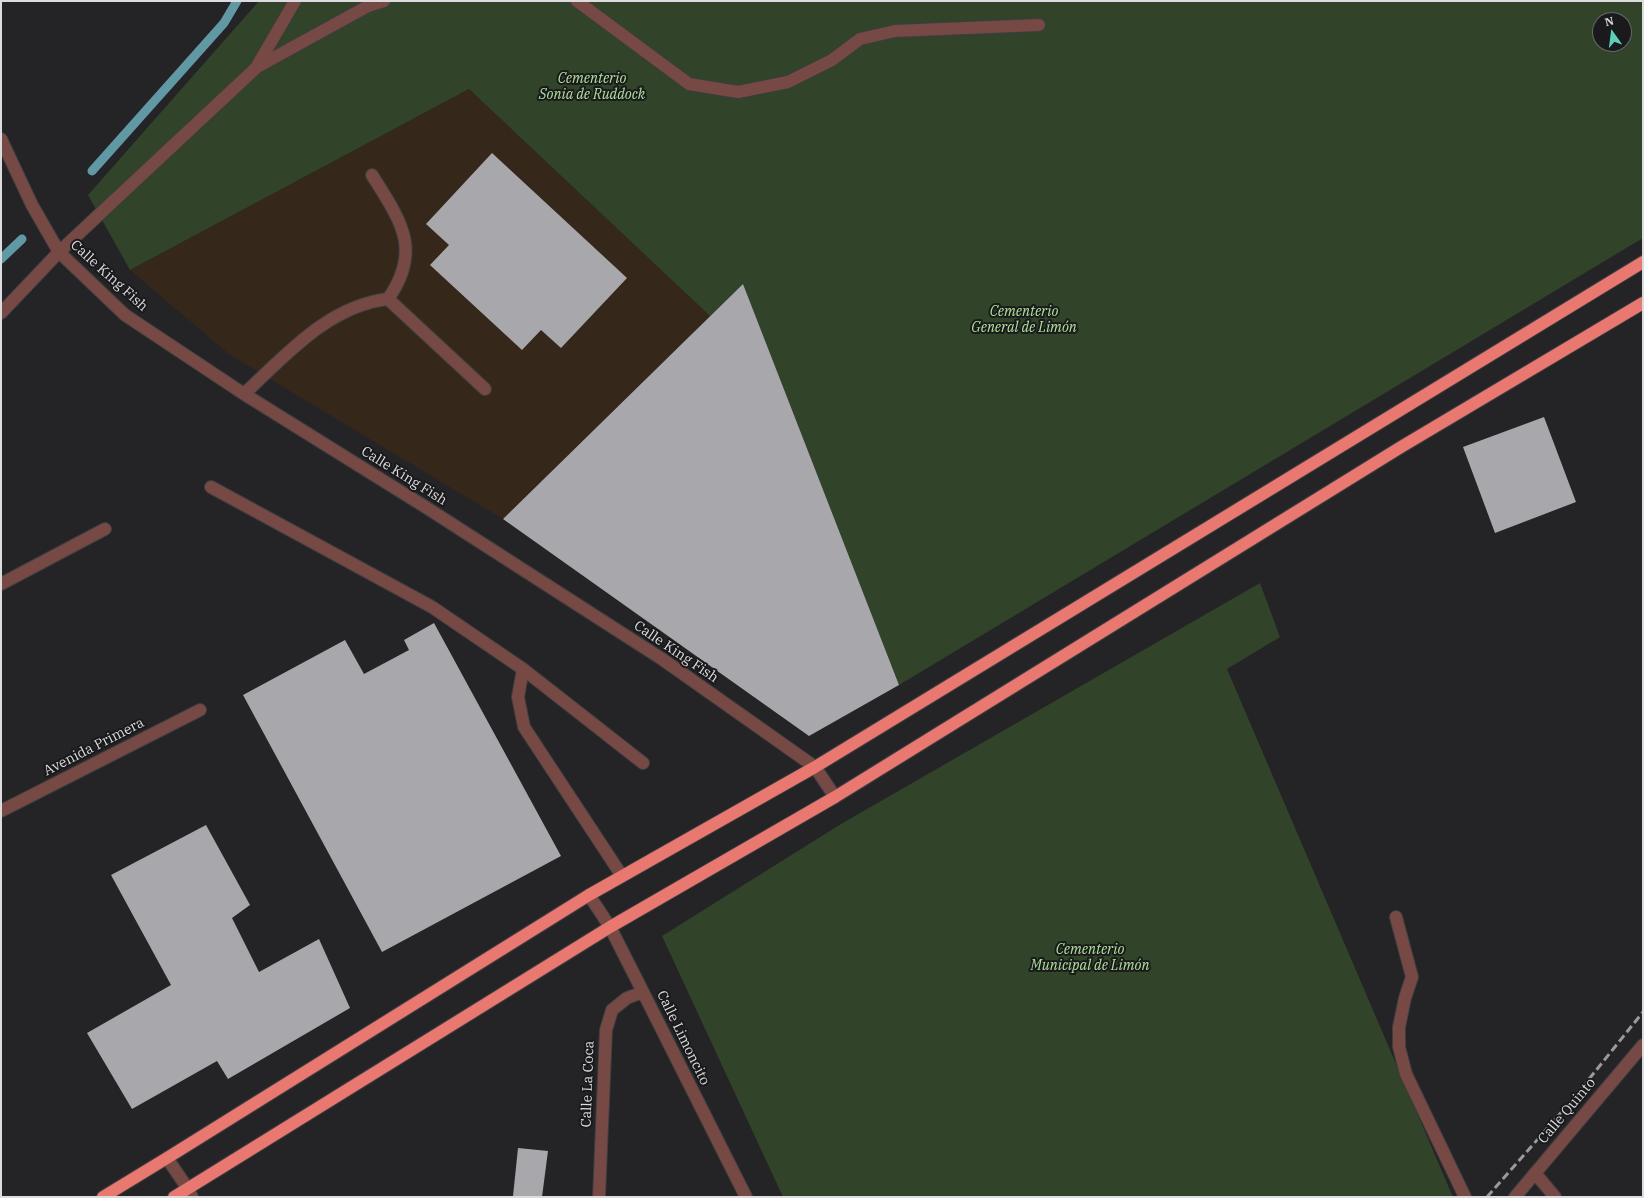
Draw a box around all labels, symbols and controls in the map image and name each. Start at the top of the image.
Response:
north arrow [1592,12,1632,52]
text: N [1603,13,1615,29]
park label: Cementerio Sonia de Ruddock [539,71,645,104]
street label: Calle King Fish [67,237,151,315]
park label: Cementerio General de Limón [971,304,1077,336]
street label: Calle King Fish [358,443,450,509]
street label: Calle King Fish [631,618,721,686]
street label: Avenida Primera [41,714,147,780]
park label: Cementerio Municipal de Limón [1031,942,1149,974]
street label: Calle Limoncito [653,988,713,1088]
street label: Calle La Coca [578,1040,598,1128]
street label: Calle Quinto [1535,1075,1599,1147]

